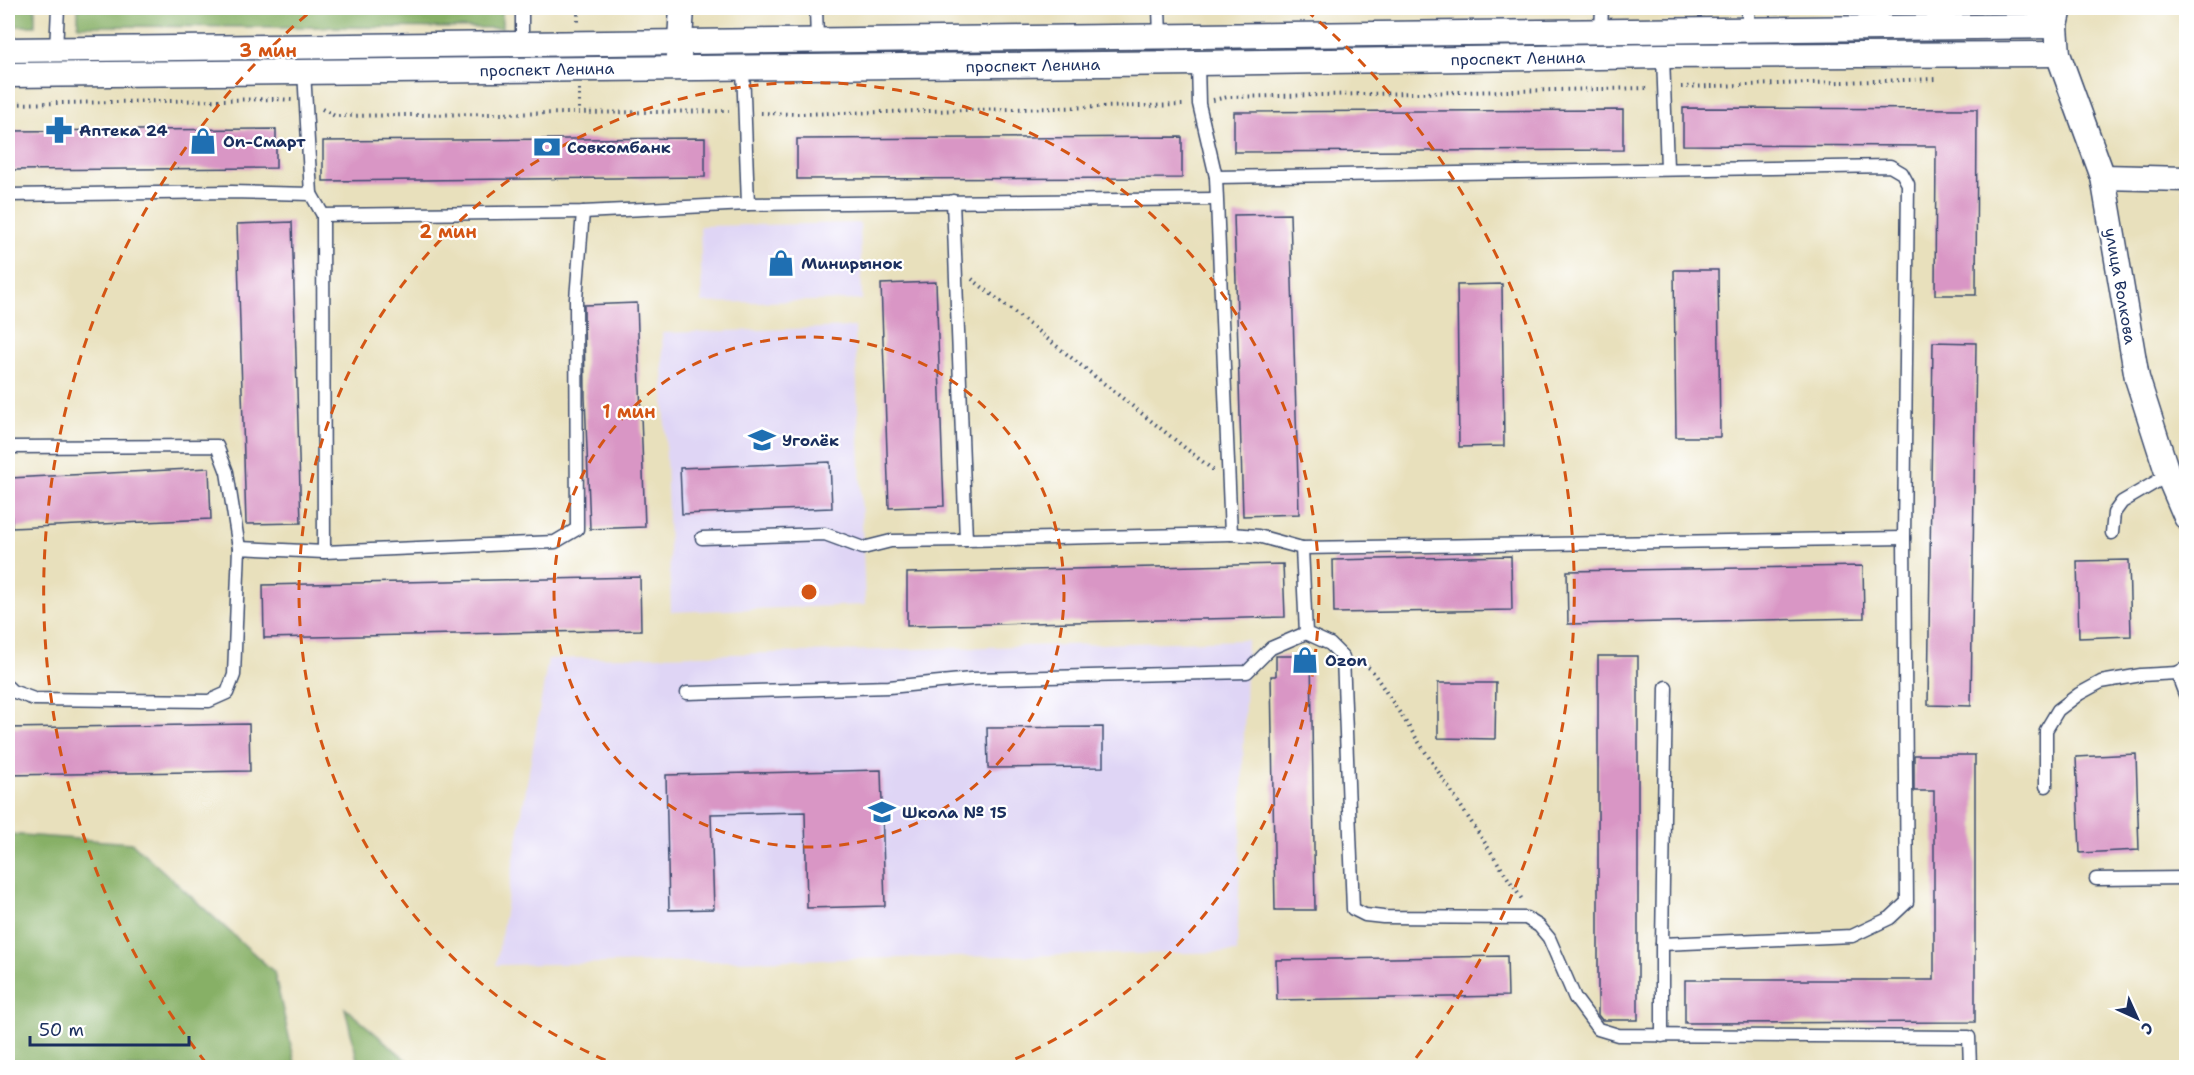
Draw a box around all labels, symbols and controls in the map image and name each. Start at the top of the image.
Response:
text: 3 мин [239,39,297,63]
street label: проспект Ленина [1451,47,1585,70]
street label: проспект Ленина [966,54,1100,77]
street label: проспект Ленина [480,58,614,81]
pharmacy icon: Аптека 24 [44,115,74,145]
place label: Аптека 24 [79,120,168,141]
shop icon: On-Смарт [188,126,218,156]
place label: On-Смарт [223,131,306,152]
bank icon: Совкомбанк [532,132,562,162]
place label: Совкомбанк [567,137,671,158]
text: 2 мин [419,220,477,244]
street label: улица Волкова [2100,226,2141,346]
shop icon: Минирынок [766,248,796,278]
place label: Минирынок [801,253,903,274]
text: 1 мин [602,400,656,424]
school or university icon: Уголёк [747,425,777,455]
place label: Уголёк [782,430,839,451]
centre of rings [799,582,819,602]
shop icon: Ozon [1290,645,1320,675]
place label: Ozon [1325,650,1368,671]
school or university icon: Школа № 15 [867,797,897,827]
place label: Школа № 15 [902,802,1007,823]
north arrow [2107,988,2167,1048]
scale bar [30,1009,189,1047]
text: С [2136,1017,2158,1039]
text: 50 m [39,1018,84,1042]

